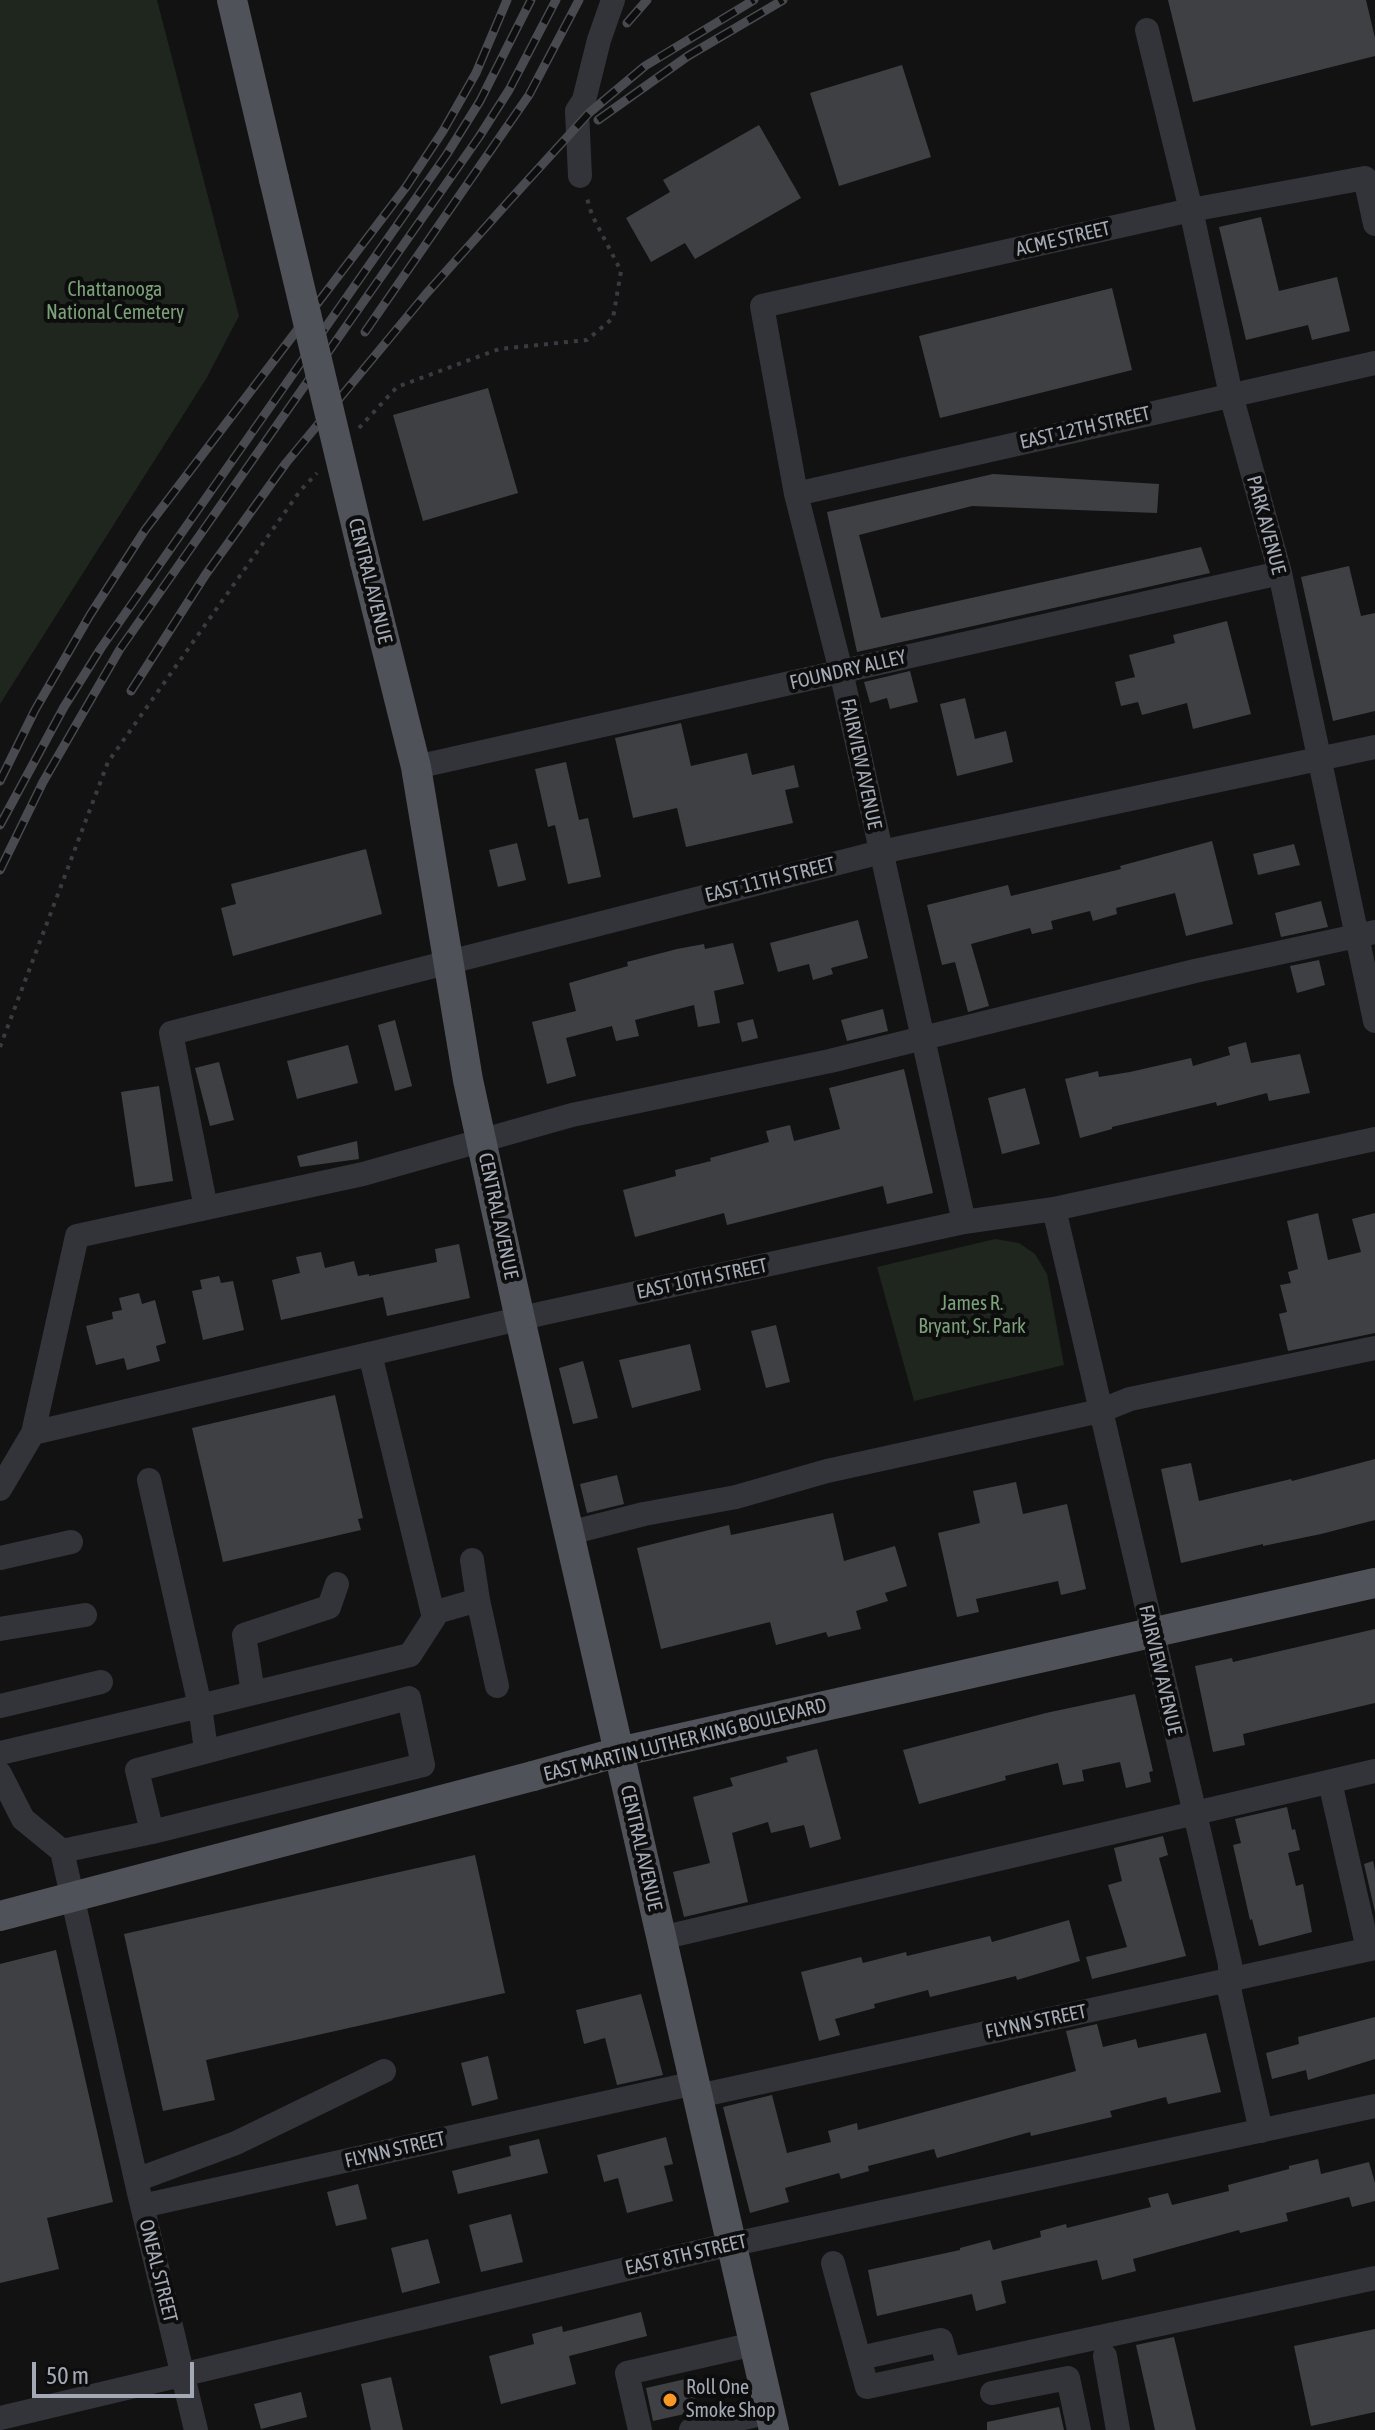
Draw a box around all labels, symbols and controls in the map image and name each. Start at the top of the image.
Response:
street label: ACME STREET [1013,216,1113,262]
park label: Chattanooga National Cemetery [46,278,184,325]
street label: EAST 12TH STREET [1017,401,1153,455]
street label: PARK AVENUE [1241,473,1291,577]
street label: CENTRAL AVENUE [343,516,397,646]
street label: FOUNDRY ALLEY [787,645,909,695]
street label: FAIRVIEW AVENUE [835,697,887,831]
street label: EAST 11TH STREET [702,852,838,908]
street label: CENTRAL AVENUE [473,1151,523,1281]
street label: EAST 10TH STREET [634,1253,770,1305]
park label: James R. Bryant, Sr. Park [918,1292,1026,1339]
street label: FAIRVIEW AVENUE [1133,1603,1187,1737]
street label: EAST MARTIN LUTHER KING BOULEVARD [541,1693,829,1787]
street label: CENTRAL AVENUE [615,1783,667,1913]
street label: FLYNN STREET [983,2000,1089,2044]
street label: FLYNN STREET [342,2127,448,2173]
street label: ONEAL STREET [134,2217,182,2325]
street label: EAST 8TH STREET [623,2229,749,2281]
scale bar [36,2346,198,2396]
text: 50 m [46,2362,89,2389]
place label: Roll One Smoke Shop [686,2376,775,2423]
marker: Roll One Smoke Shop [661,2391,679,2409]

